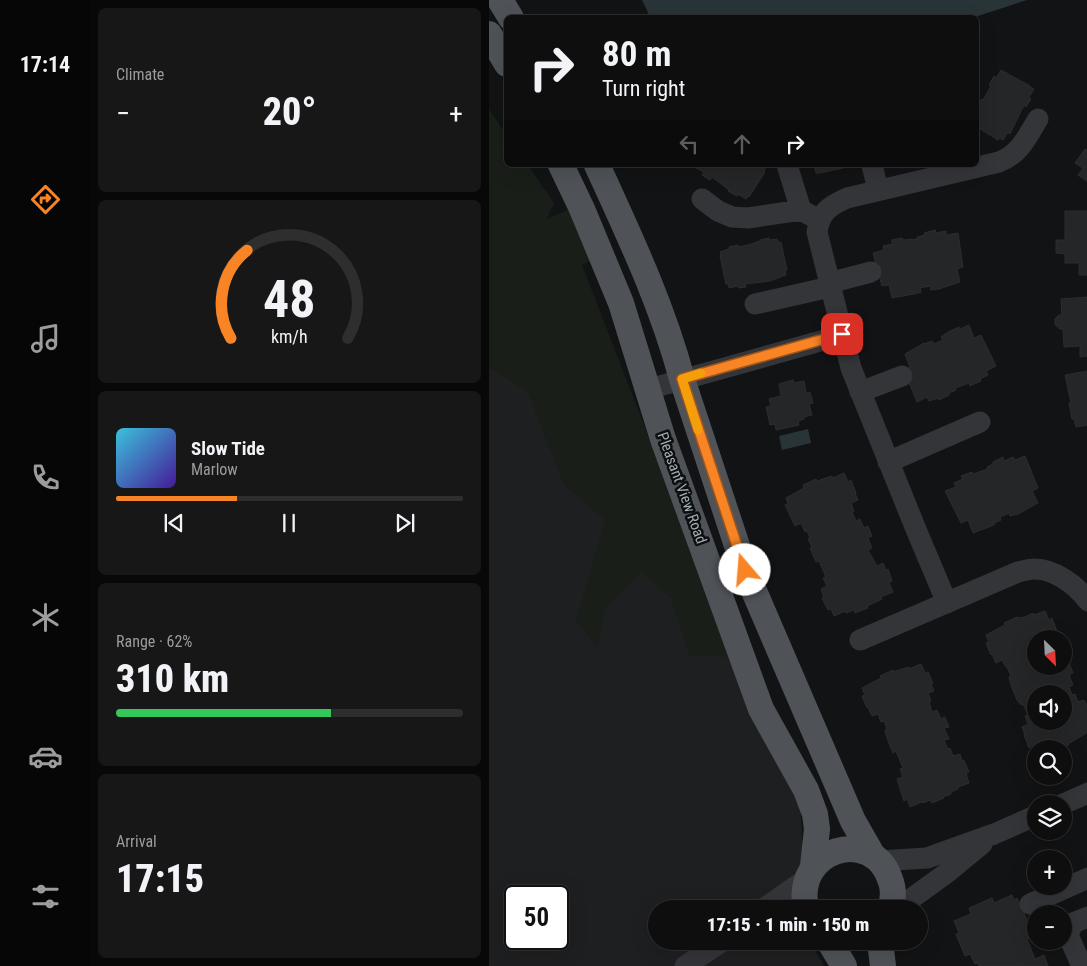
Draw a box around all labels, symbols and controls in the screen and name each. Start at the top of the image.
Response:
text: 80 m [602,34,671,75]
icon: right [519,35,584,100]
text: 17:14 [20,52,70,77]
text: Climate [116,65,164,84]
text: Turn right [602,76,685,101]
text: 20° [263,90,316,134]
text: − [116,97,130,130]
text: + [449,97,463,130]
icon: left [675,130,703,158]
icon: ahead [728,130,756,158]
icon: right [781,130,809,158]
icon: directions [28,182,63,217]
text: 48 [263,269,316,330]
pin [821,313,863,355]
icon: arrive [828,320,856,348]
icon: music [28,321,63,356]
text: km/h [271,326,308,347]
street label: Pleasant View Road [653,430,711,546]
text: Slow Tide [191,437,265,460]
icon: phone [28,460,63,495]
text: Marlow [191,460,238,479]
icon: previous [160,509,188,537]
icon: pause [275,509,303,537]
icon: next [391,509,419,537]
position arrow [718,543,770,595]
icon: climate [28,600,63,635]
north arrow [1027,630,1071,675]
map controls [1027,630,1072,950]
text: Range · 62% [116,632,192,651]
text: 310 km [116,657,229,701]
button: sound [1027,685,1072,730]
icon: car [28,739,63,774]
button: search [1027,740,1072,785]
button: layers [1027,795,1072,840]
text: Arrival [116,832,157,851]
button: + [1027,850,1072,895]
text: 17:15 [116,857,204,901]
icon: filters [28,879,63,914]
speed limit sign: 50 [504,885,569,950]
button: − [1027,905,1072,950]
text: 17:15 · 1 min · 150 m [707,913,869,936]

